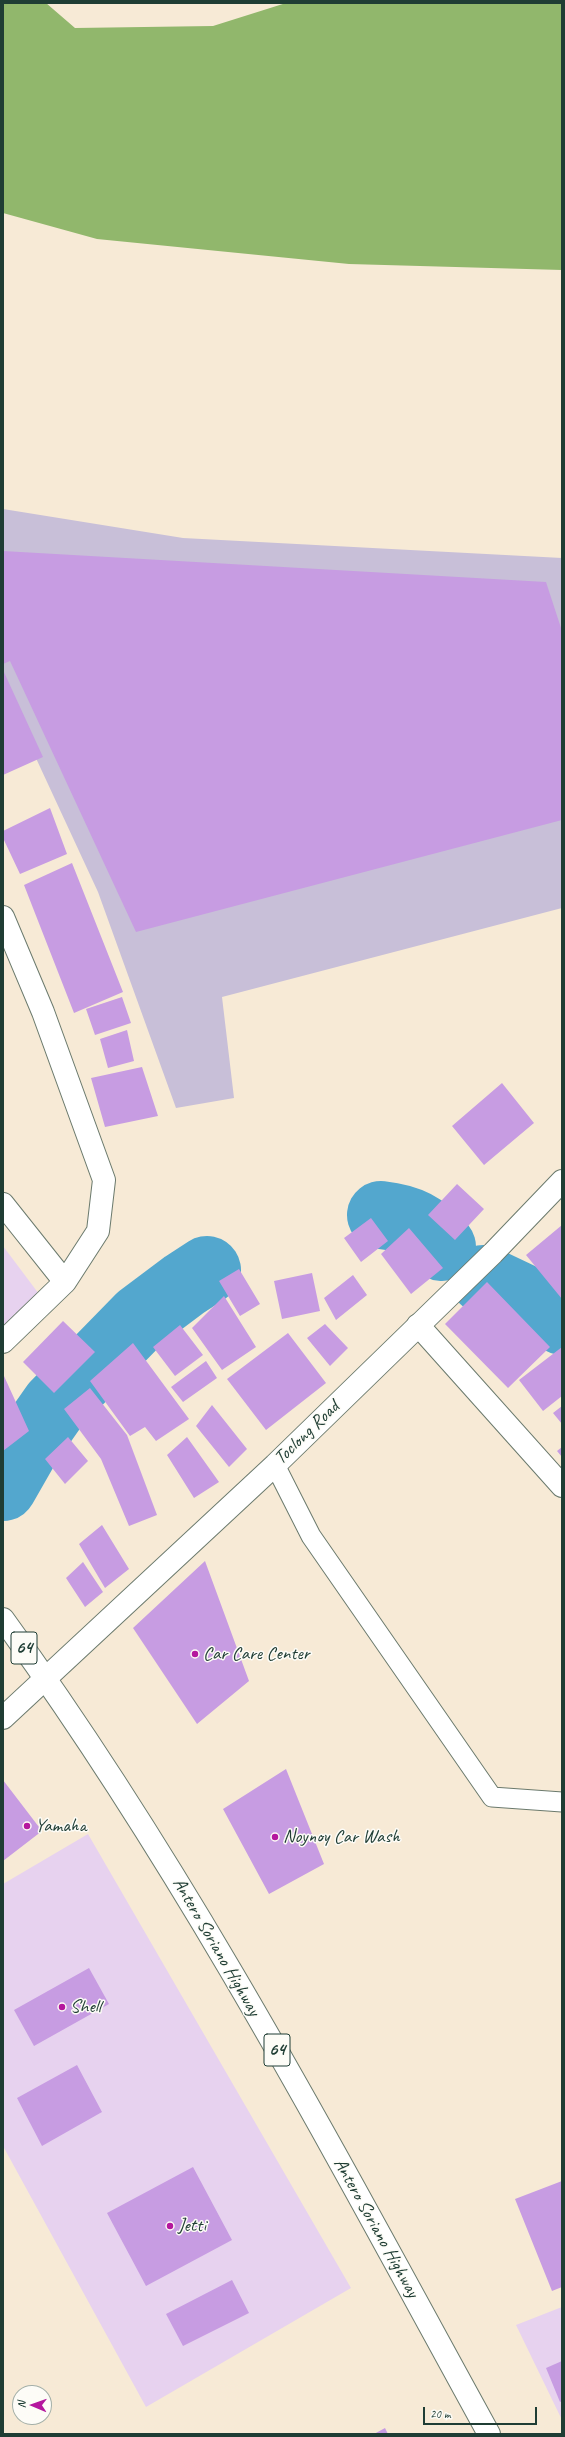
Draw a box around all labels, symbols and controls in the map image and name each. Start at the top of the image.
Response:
street label: Toclong Road [270,1396,344,1470]
road number: 64 [11,1632,37,1664]
place label: Car Care Center [203,1643,310,1665]
marker: Car Care Center [190,1649,200,1659]
place label: Yamaha [35,1815,86,1837]
marker: Yamaha [22,1821,32,1831]
place label: Noynoy Car Wash [283,1826,400,1848]
marker: Noynoy Car Wash [270,1832,280,1842]
street label: Antero Soriano Highway [167,1874,265,2020]
place label: Shell [70,1996,101,2018]
marker: Shell [57,2002,67,2012]
road number: 64 [264,2034,290,2066]
street label: Antero Soriano Highway [328,2154,424,2302]
place label: Jetti [178,2215,206,2237]
marker: Jetti [165,2221,175,2231]
north arrow [12,2385,52,2425]
scale bar [425,2399,539,2425]
text: N [14,2401,28,2408]
text: 20 m [430,2406,450,2422]

